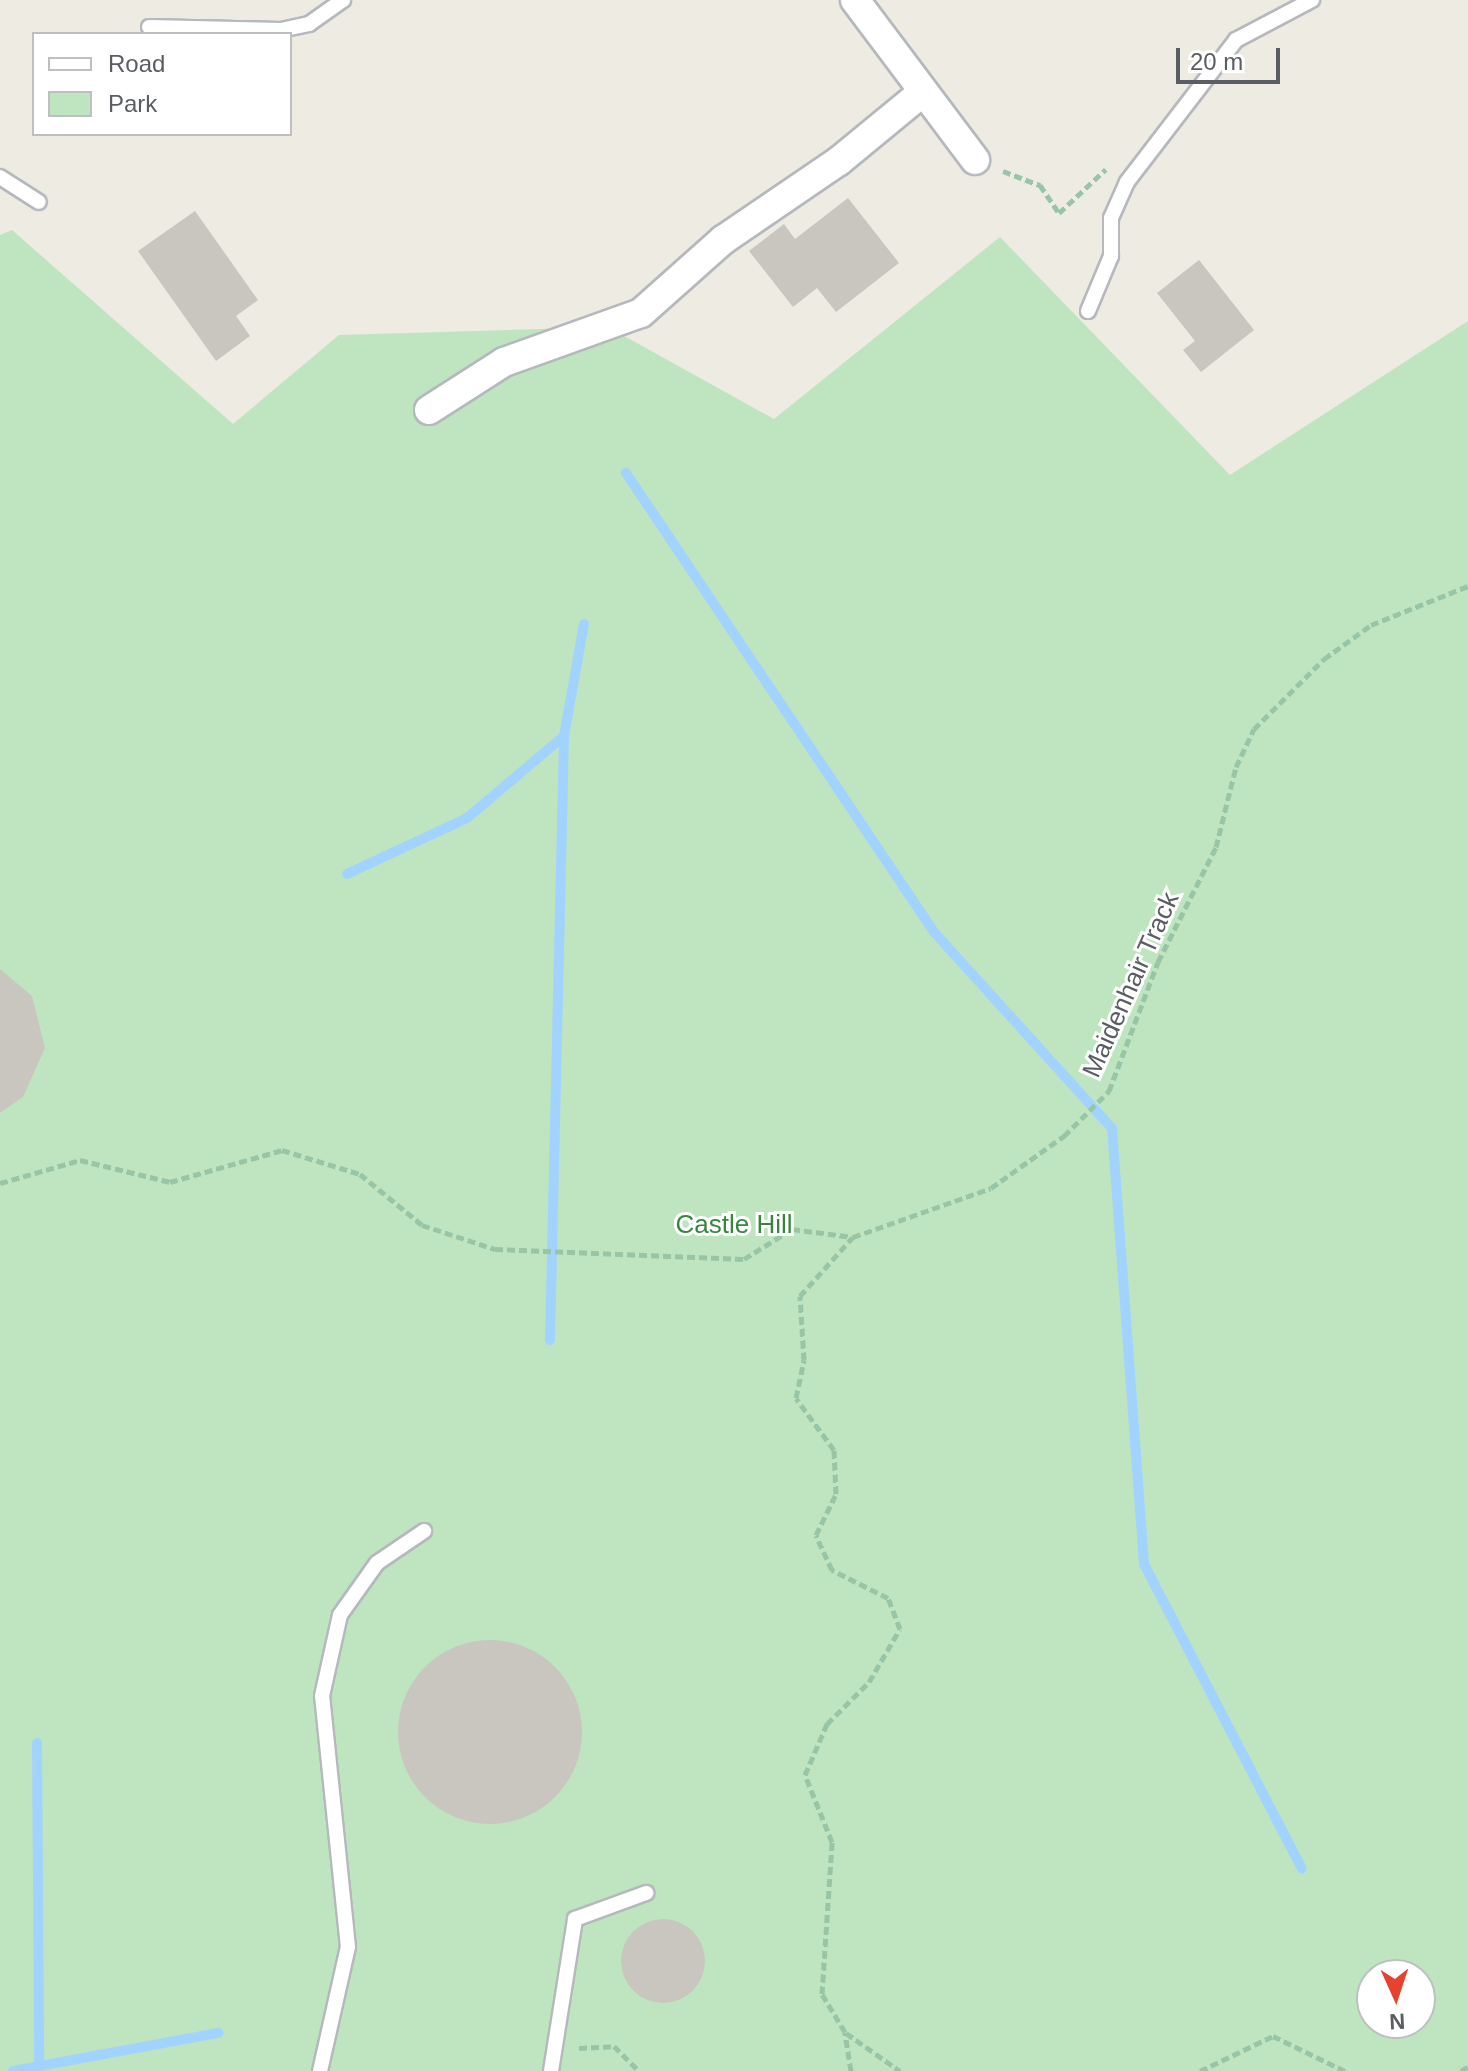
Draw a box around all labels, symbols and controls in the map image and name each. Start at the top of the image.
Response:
legend [32,32,292,136]
scale bar [1180,32,1284,82]
text: 20 m [1190,48,1243,75]
text: Road [108,50,165,77]
text: Park [108,90,157,117]
street label: Maidenhair Track [1076,887,1186,1083]
park label: Castle Hill [675,1209,793,1241]
north arrow [1356,1959,1436,2039]
text: N [1389,2009,1406,2034]

